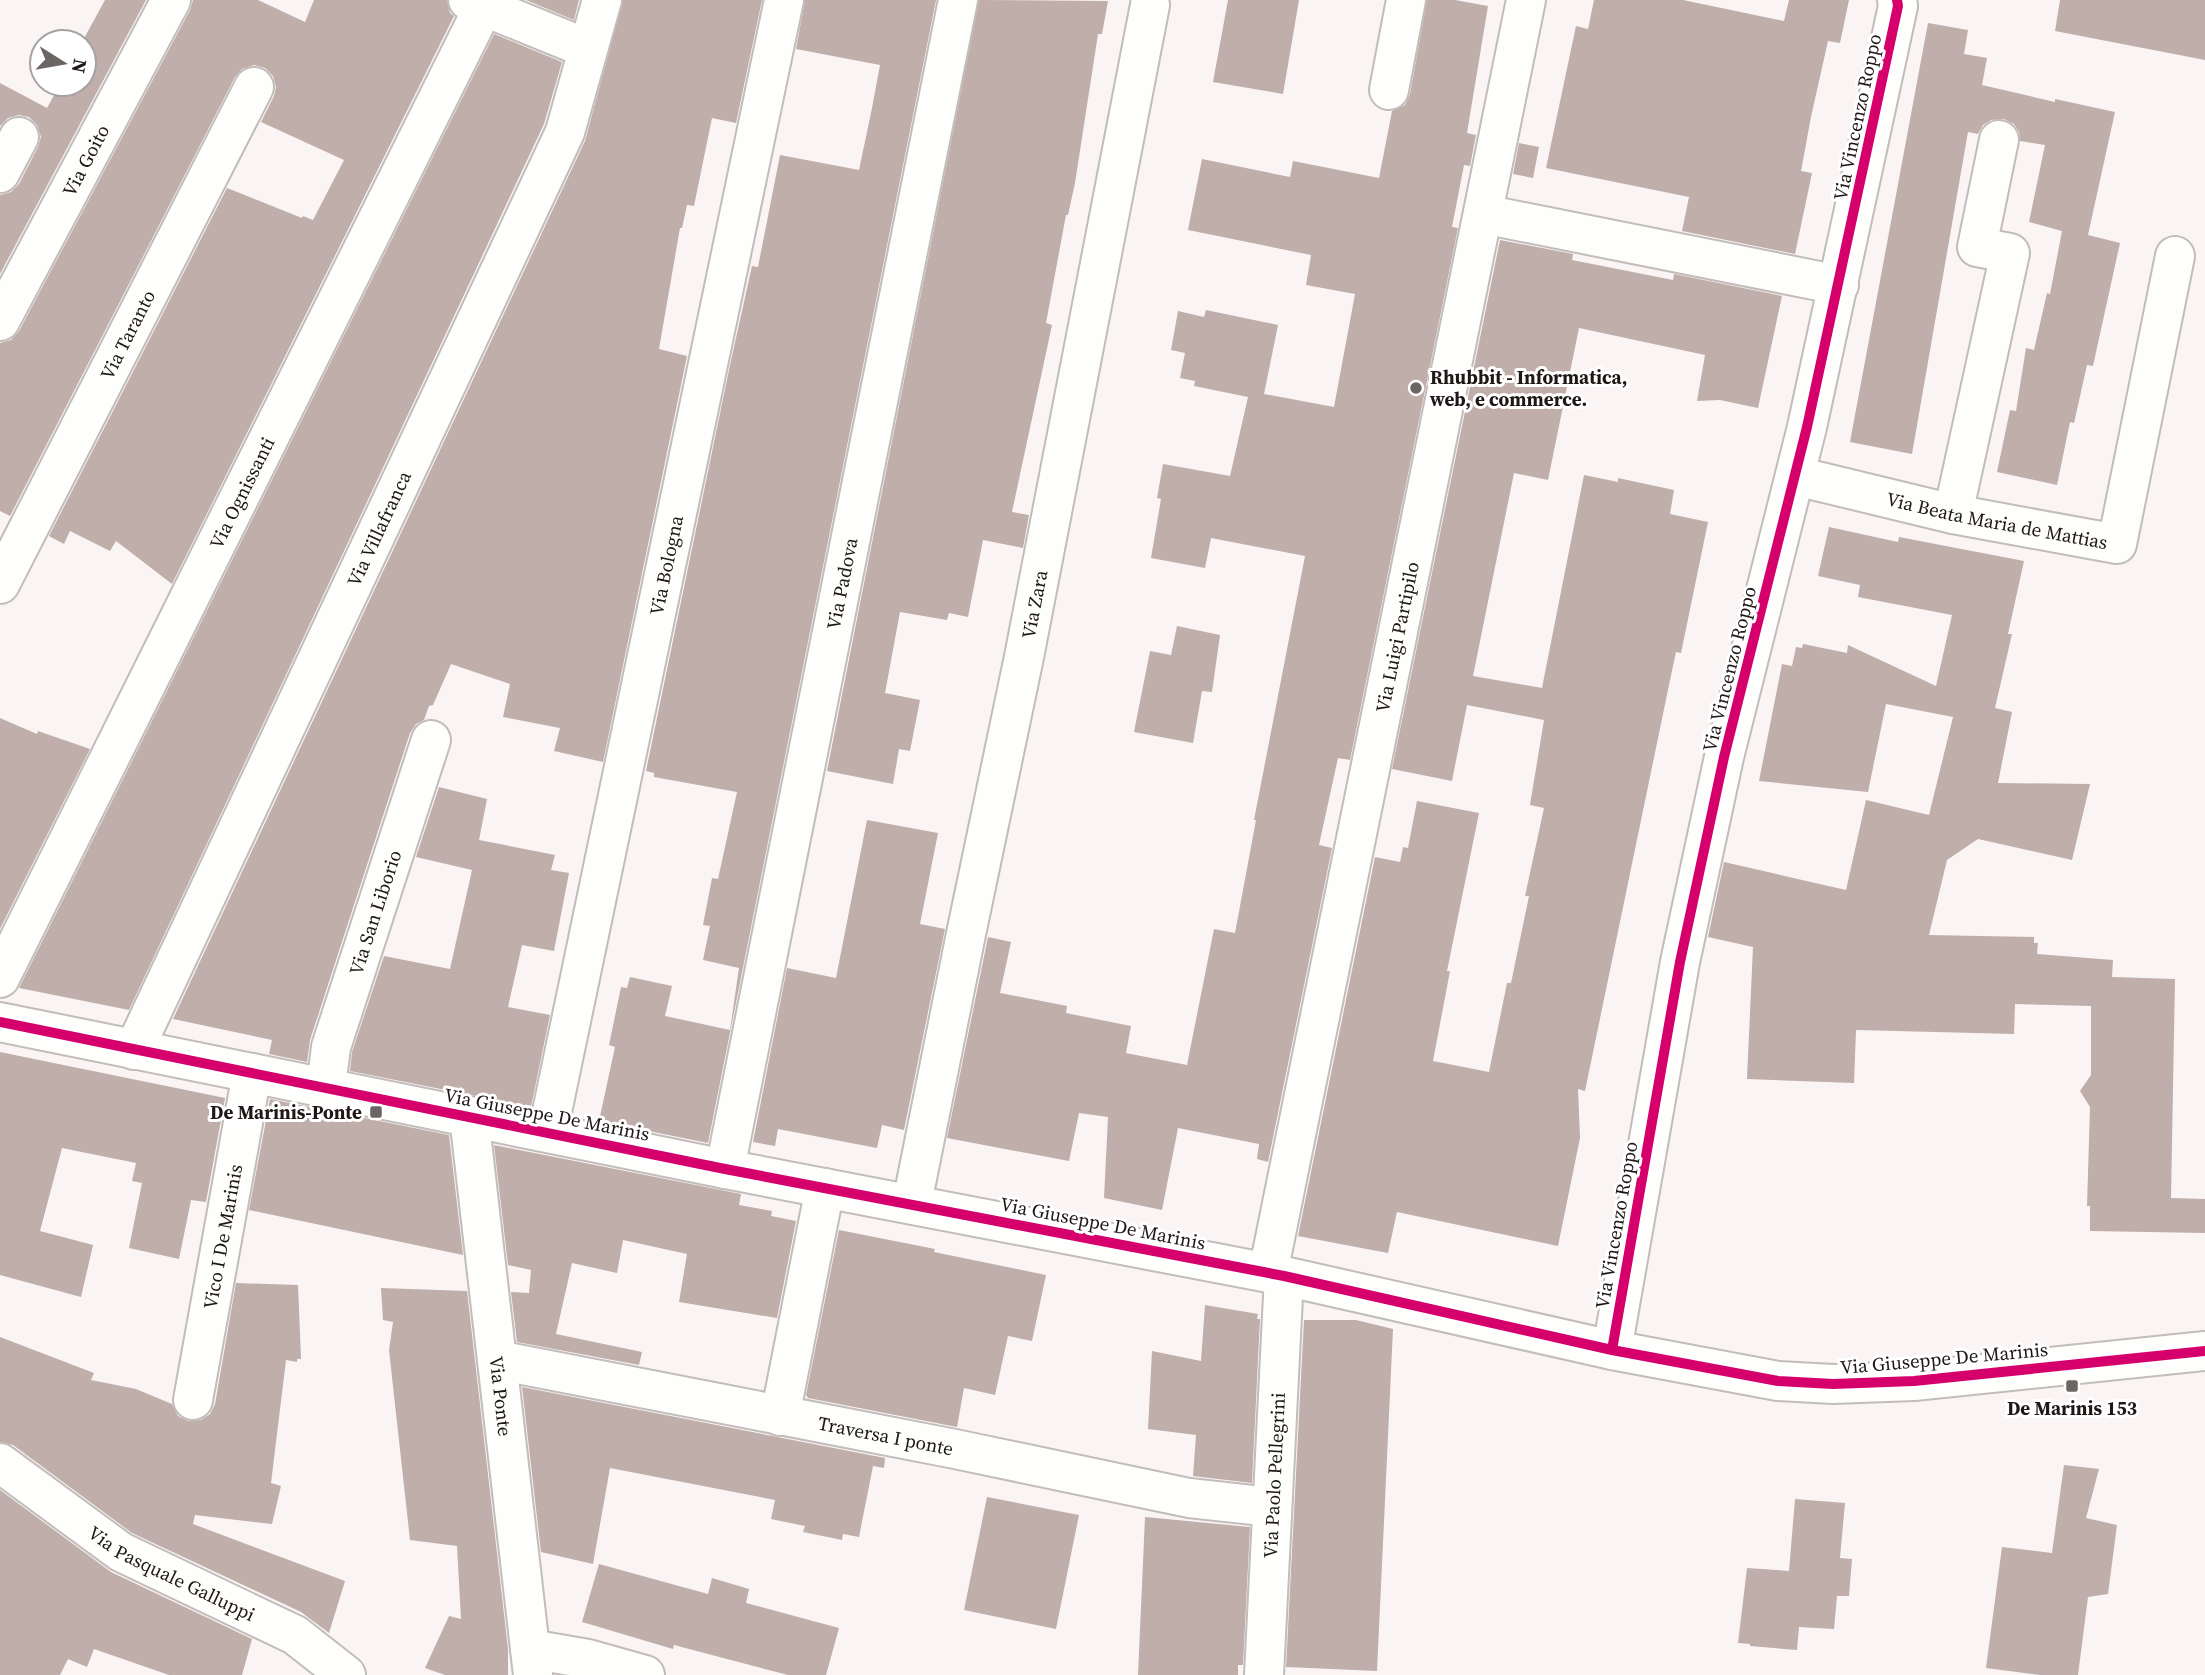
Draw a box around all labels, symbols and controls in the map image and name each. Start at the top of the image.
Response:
north arrow [28,28,98,98]
street label: Via Vincenzo Roppo [1827,31,1887,203]
text: N [66,57,94,76]
street label: Via Goito [56,120,115,201]
street label: Via Taranto [94,285,161,384]
place label: Rhubbit - Informatica, web, e commerce. [1429,364,1627,412]
marker: Rhubbit - Informatica, web, e commerce. [1408,380,1424,396]
street label: Via Ognissanti [203,432,281,553]
street label: Via Villafranca [341,466,417,591]
street label: Via Beata Maria de Mattias [1884,485,2110,555]
street label: Via Bologna [643,513,689,617]
street label: Via Padova [820,535,864,632]
street label: Via Luigi Partipilo [1369,559,1425,715]
street label: Via Zara [1015,567,1054,641]
street label: Via Vincenzo Roppo [1696,584,1762,754]
street label: Via San Liborio [342,847,407,978]
street label: Via Giuseppe De Marinis [442,1081,652,1147]
place label: De Marinis-Ponte [210,1099,362,1125]
marker: De Marinis-Ponte [368,1104,384,1120]
street label: Via Vincenzo Roppo [1588,1139,1644,1311]
street label: Vico I De Marinis [197,1162,248,1311]
street label: Via Giuseppe De Marinis [998,1190,1208,1256]
street label: Via Giuseppe De Marinis [1839,1336,2049,1380]
street label: Via Ponte [484,1355,519,1438]
marker: De Marinis 153 [2064,1378,2080,1394]
street label: Via Paolo Pellegrini [1257,1391,1291,1559]
place label: De Marinis 153 [2007,1395,2137,1421]
street label: Traversa I ponte [816,1410,956,1461]
street label: Via Pasquale Galluppi [83,1519,260,1627]

